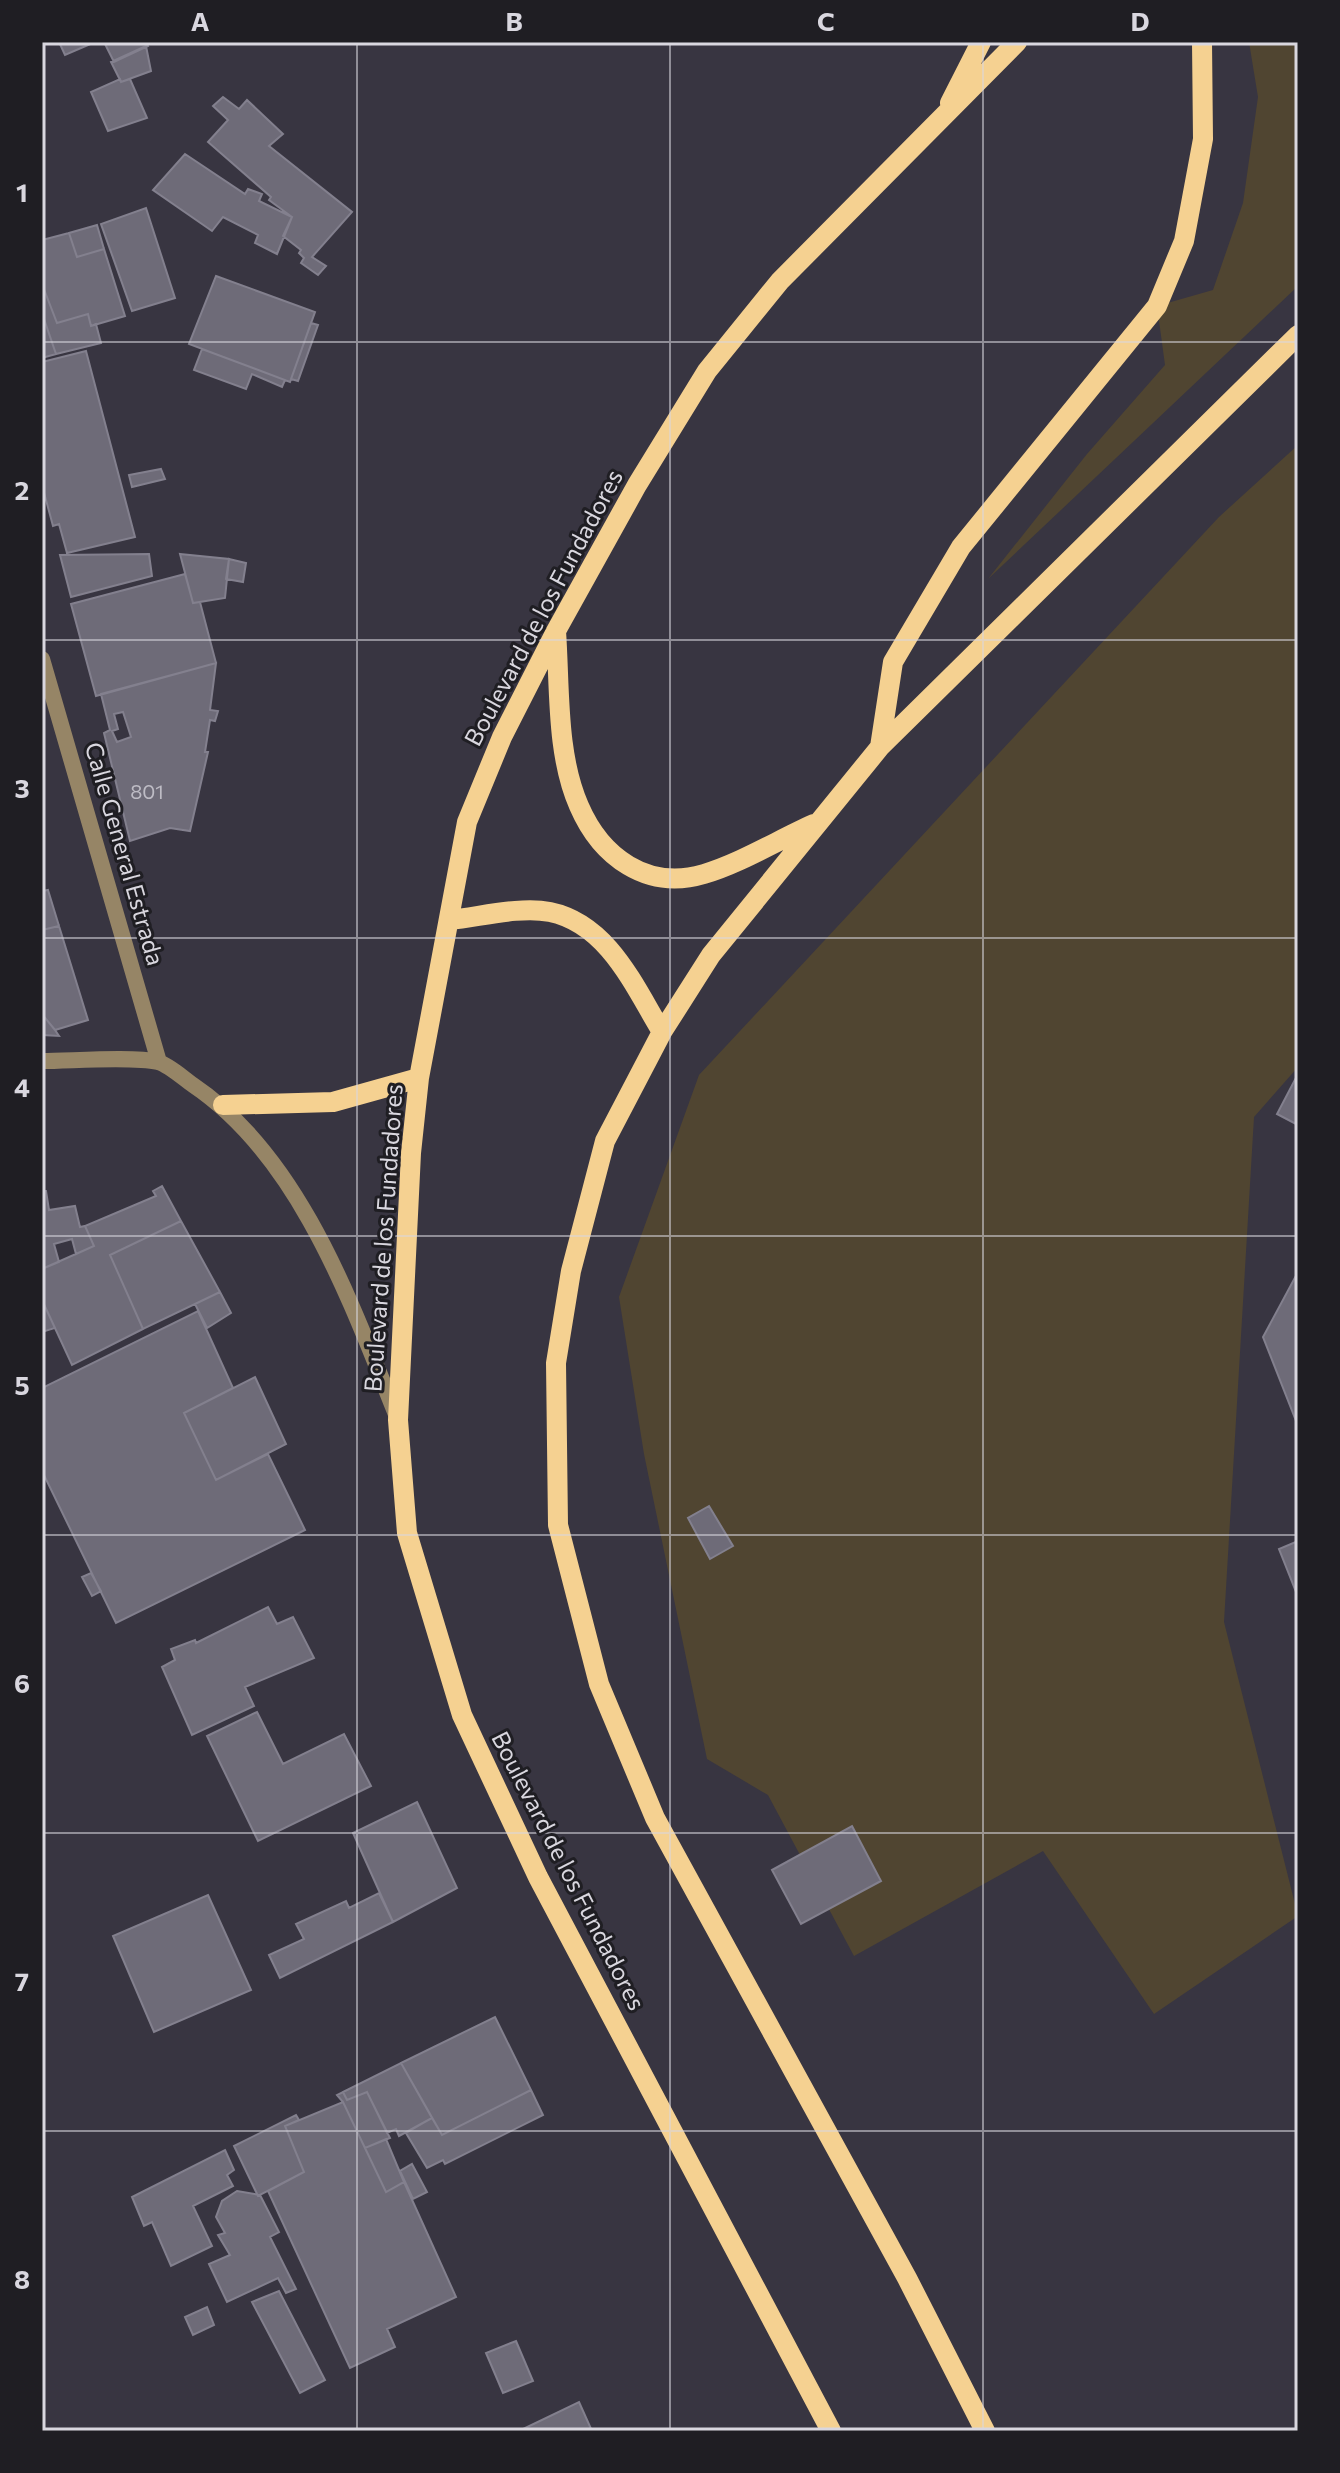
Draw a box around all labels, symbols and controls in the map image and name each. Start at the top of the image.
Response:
text: A [191,5,210,36]
text: B [505,5,523,36]
text: C [817,5,835,36]
text: D [1130,5,1150,36]
text: 1 [16,176,28,207]
street label: Boulevard de los Fundadores [457,464,628,750]
text: 2 [15,474,29,505]
street label: Calle General Estrada [80,739,171,969]
text: 3 [14,772,30,803]
house number: 801 [130,779,164,803]
text: 4 [14,1071,30,1102]
street label: Boulevard de los Fundadores [357,1083,408,1393]
text: 5 [14,1369,30,1400]
text: 6 [14,1667,30,1698]
street label: Boulevard de los Fundadores [486,1726,652,2014]
text: 7 [15,1965,29,1996]
text: 8 [14,2263,30,2294]

